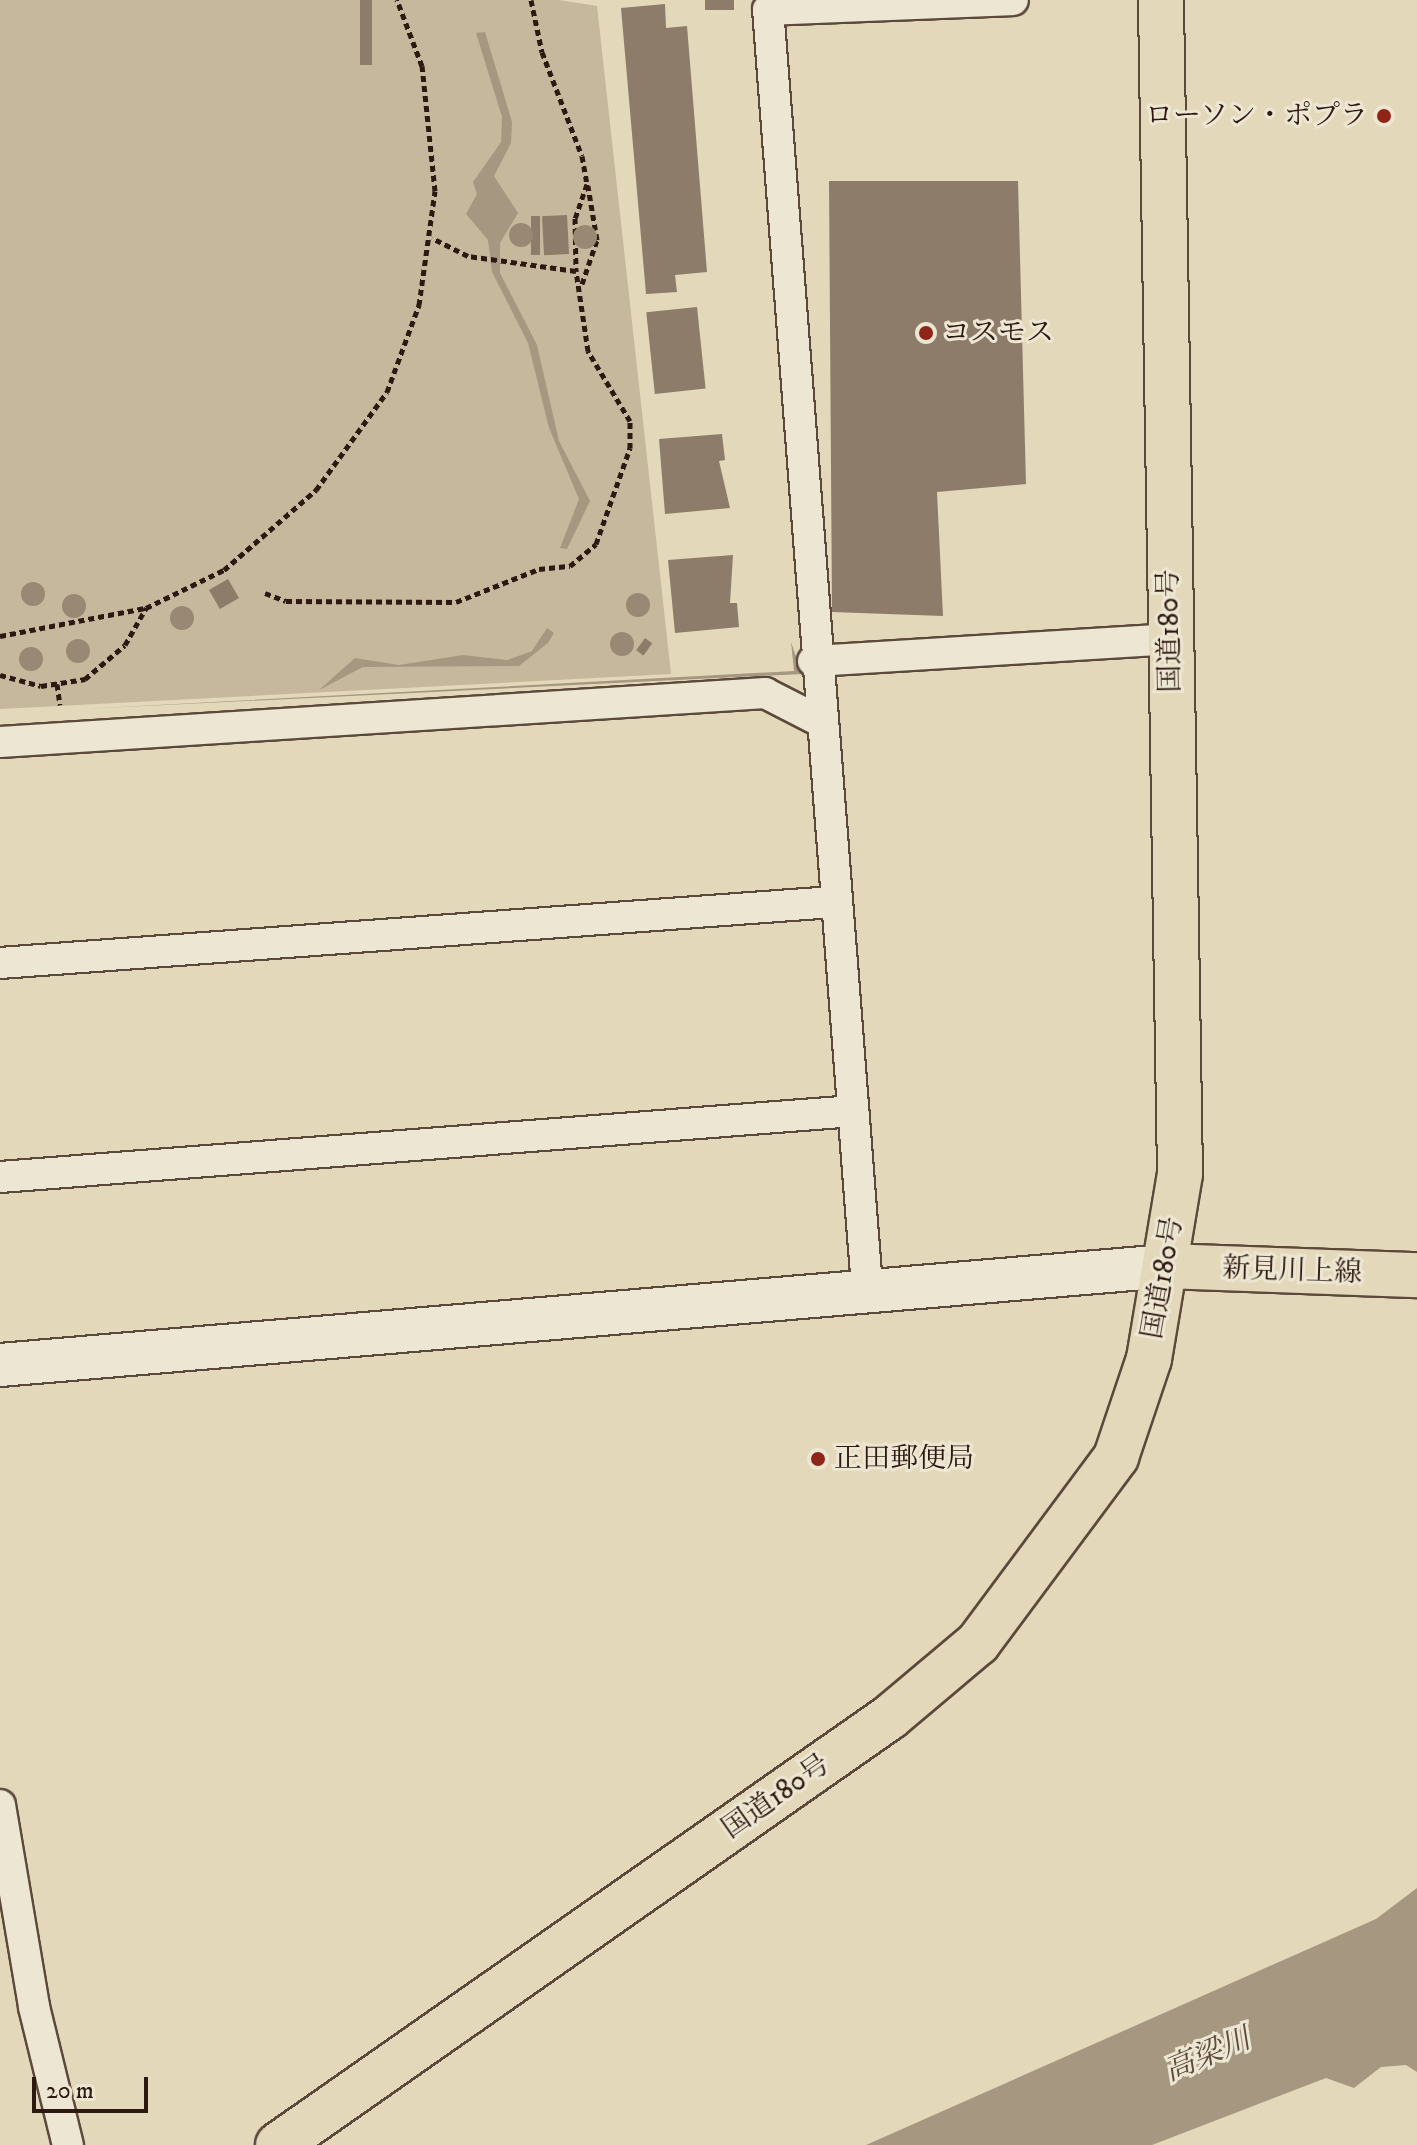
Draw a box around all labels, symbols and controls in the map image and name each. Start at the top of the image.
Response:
place label: ローソン・ポプラ [1144,99,1368,133]
marker: ローソン・ポプラ [1375,107,1393,125]
place label: コスモス [942,316,1054,350]
marker: コスモス [917,324,935,342]
street label: 国道180号 [1152,569,1188,693]
street label: 国道180号 [1136,1214,1190,1342]
street label: 新見川上線 [1221,1252,1363,1290]
place label: 正田郵便局 [834,1442,974,1476]
marker: 正田郵便局 [809,1450,827,1468]
street label: 国道180号 [716,1748,836,1846]
water label: 高梁川 [1160,2022,1256,2090]
scale bar [36,2061,152,2111]
text: 20 m [46,2076,94,2106]

